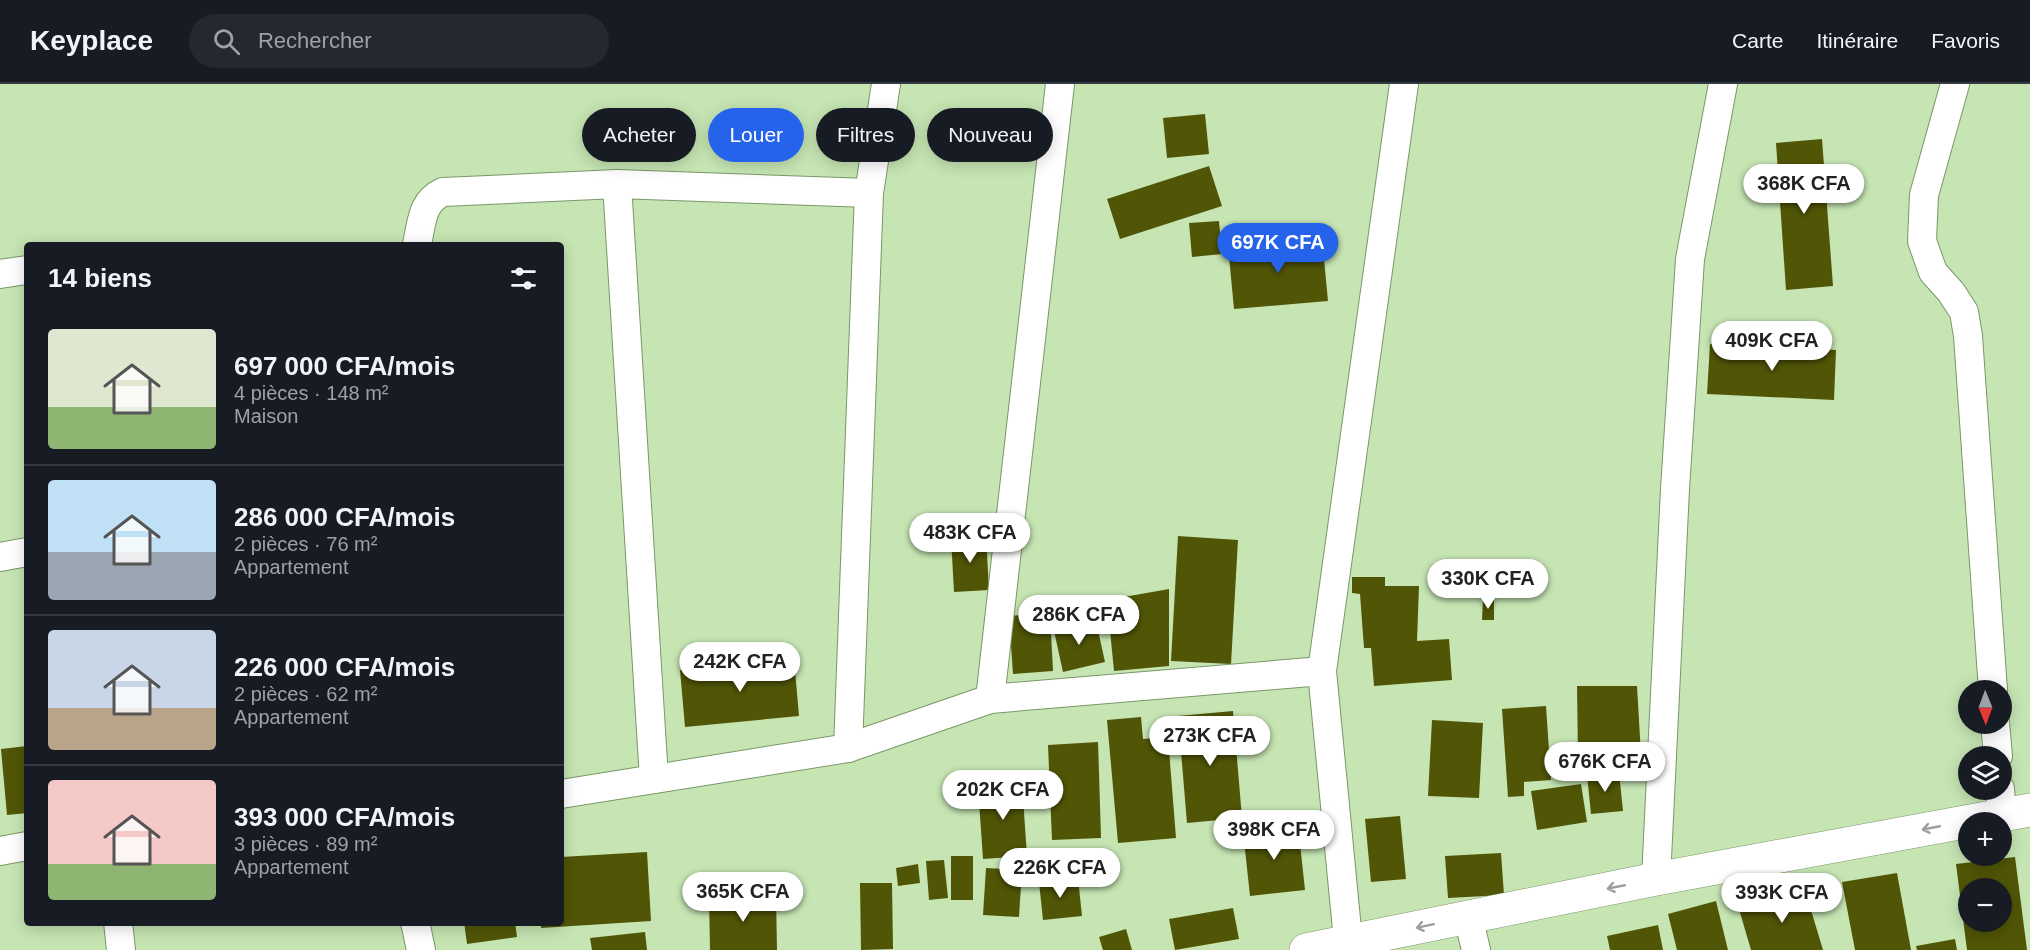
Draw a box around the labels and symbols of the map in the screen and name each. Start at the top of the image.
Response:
pin: 368K CFA [1742,164,1866,215]
pin: 697K CFA [1216,223,1340,274]
pin: 409K CFA [1710,321,1834,372]
pin: 483K CFA [908,513,1032,564]
pin: 330K CFA [1426,559,1550,610]
pin: 286K CFA [1017,595,1141,646]
pin: 242K CFA [678,642,802,693]
north arrow [1958,680,2012,734]
pin: 273K CFA [1148,716,1272,767]
pin: 676K CFA [1543,742,1667,793]
pin: 202K CFA [941,770,1065,821]
pin: 398K CFA [1212,810,1336,861]
one-way arrow [1922,823,1942,834]
pin: 226K CFA [998,848,1122,899]
pin: 365K CFA [681,872,805,923]
pin: 393K CFA [1720,873,1844,924]
one-way arrow [1606,882,1626,893]
one-way arrow [1415,921,1435,932]

